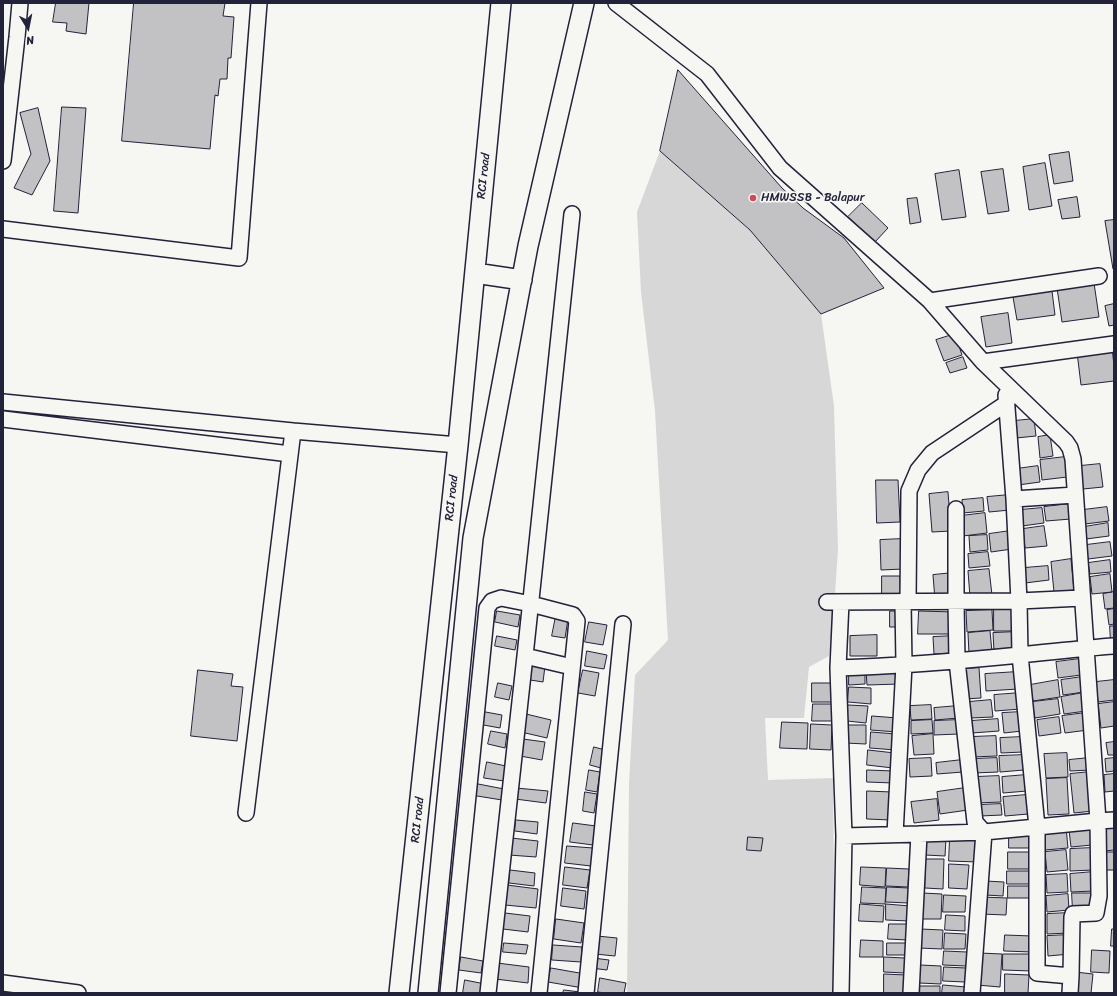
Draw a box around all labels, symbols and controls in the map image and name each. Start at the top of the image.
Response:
north arrow [8,8,48,48]
text: N [25,30,36,50]
street label: RCI road [474,152,494,200]
place label: HMWSSB - Balapur [761,191,865,205]
marker: HMWSSB - Balapur [748,193,758,203]
street label: RCI road [442,474,462,522]
street label: RCI road [408,796,428,844]

